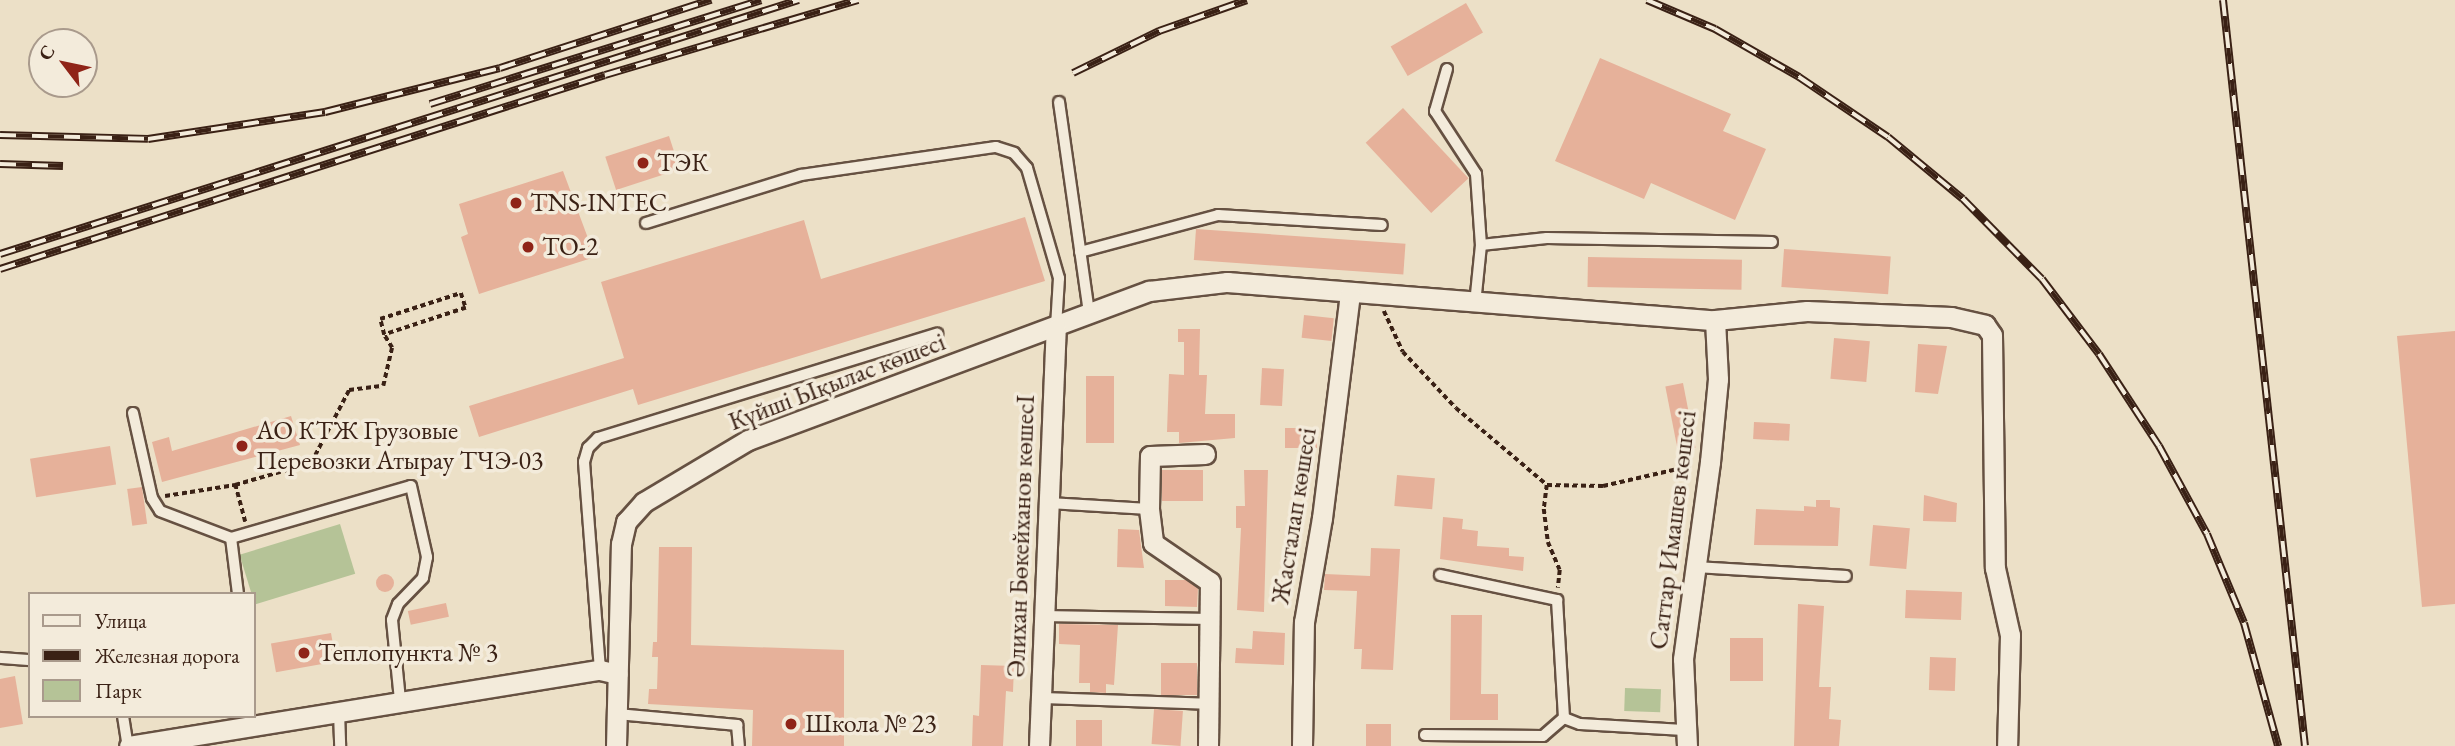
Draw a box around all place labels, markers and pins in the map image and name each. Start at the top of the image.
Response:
place label: ТЭК [657,147,709,179]
marker: ТЭК [635,155,651,171]
place label: TNS-INTEC [530,187,667,219]
marker: TNS-INTEC [508,195,524,211]
place label: ТО-2 [542,231,598,263]
marker: ТО-2 [520,239,536,255]
place label: АО КТЖ Грузовые Перевозки Атырау ТЧЭ-03 [256,415,543,476]
marker: АО КТЖ Грузовые Перевозки Атырау ТЧЭ-03 [234,438,250,454]
place label: Теплопункта № 3 [318,637,498,669]
marker: Теплопункта № 3 [296,645,312,661]
place label: Школа № 23 [805,708,937,740]
marker: Школа № 23 [783,716,799,732]

